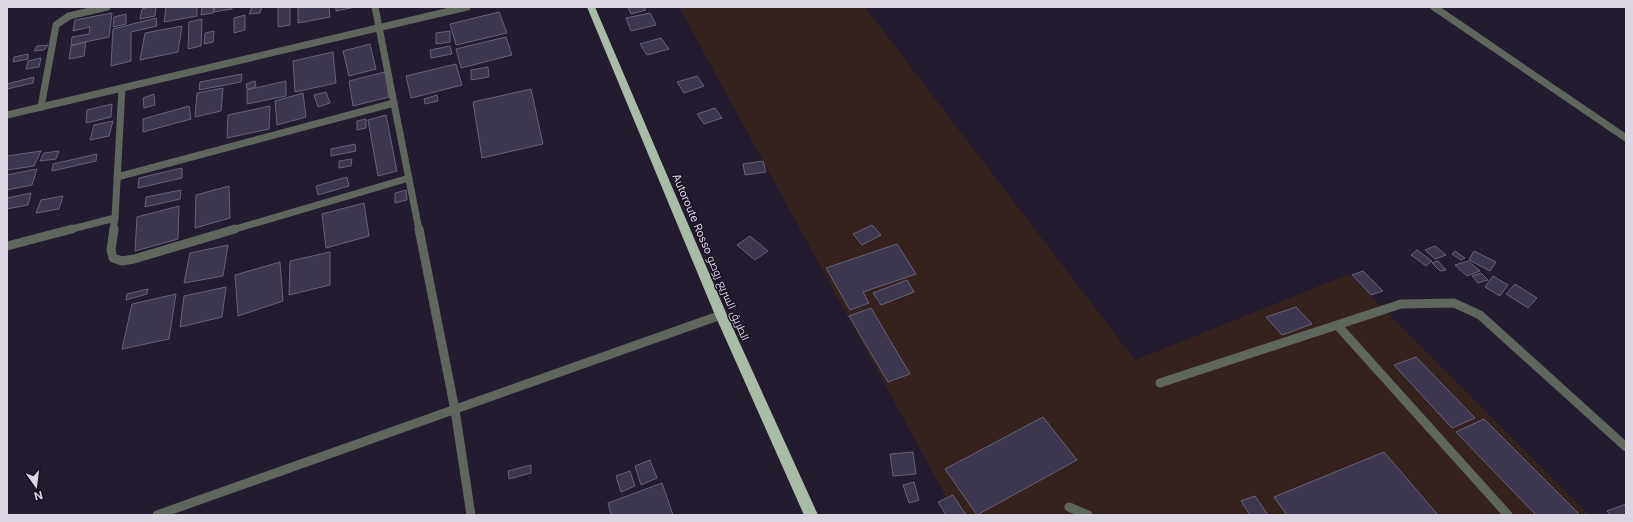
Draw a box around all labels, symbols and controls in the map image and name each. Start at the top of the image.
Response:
street label: Autoroute Rosso الطريق السريع روصو [668,171,753,343]
north arrow [16,466,56,506]
text: N [33,488,44,504]

